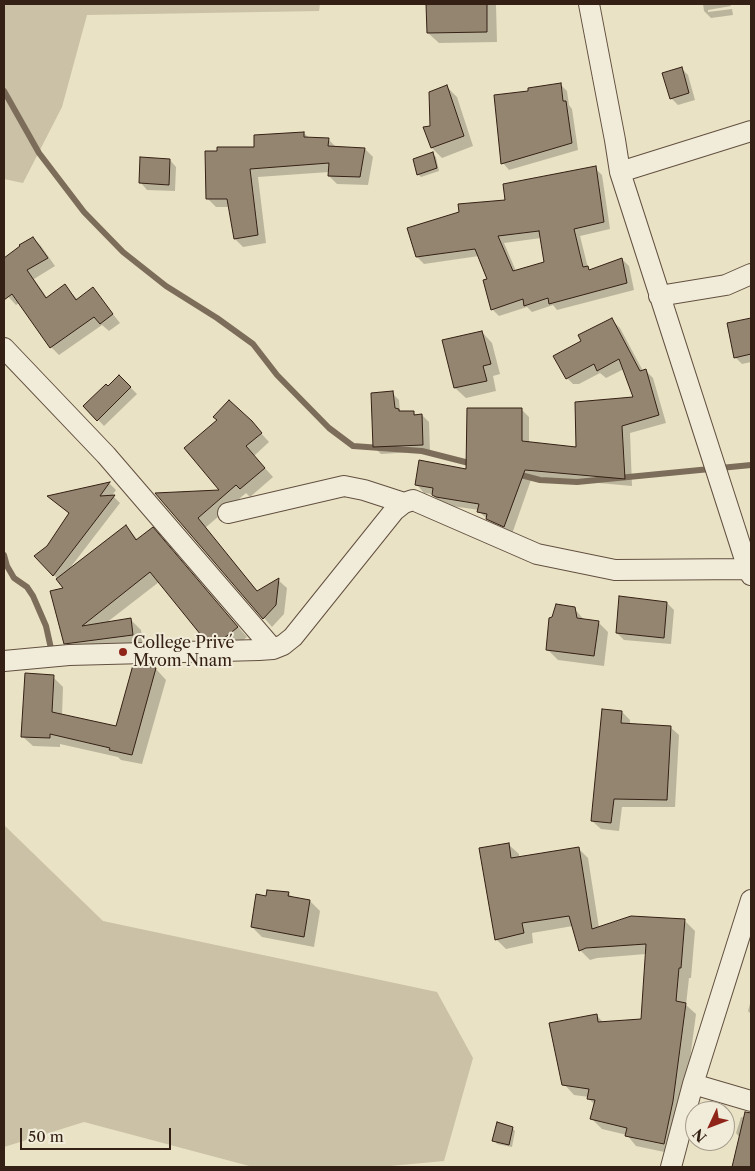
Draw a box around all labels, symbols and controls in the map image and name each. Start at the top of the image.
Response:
place label: College Privé Mvom Nnam [133,633,234,671]
marker: College Privé Mvom Nnam [117,646,129,658]
north arrow [685,1101,735,1151]
scale bar [22,1118,174,1150]
text: N [689,1125,710,1146]
text: 50 m [28,1127,64,1146]

